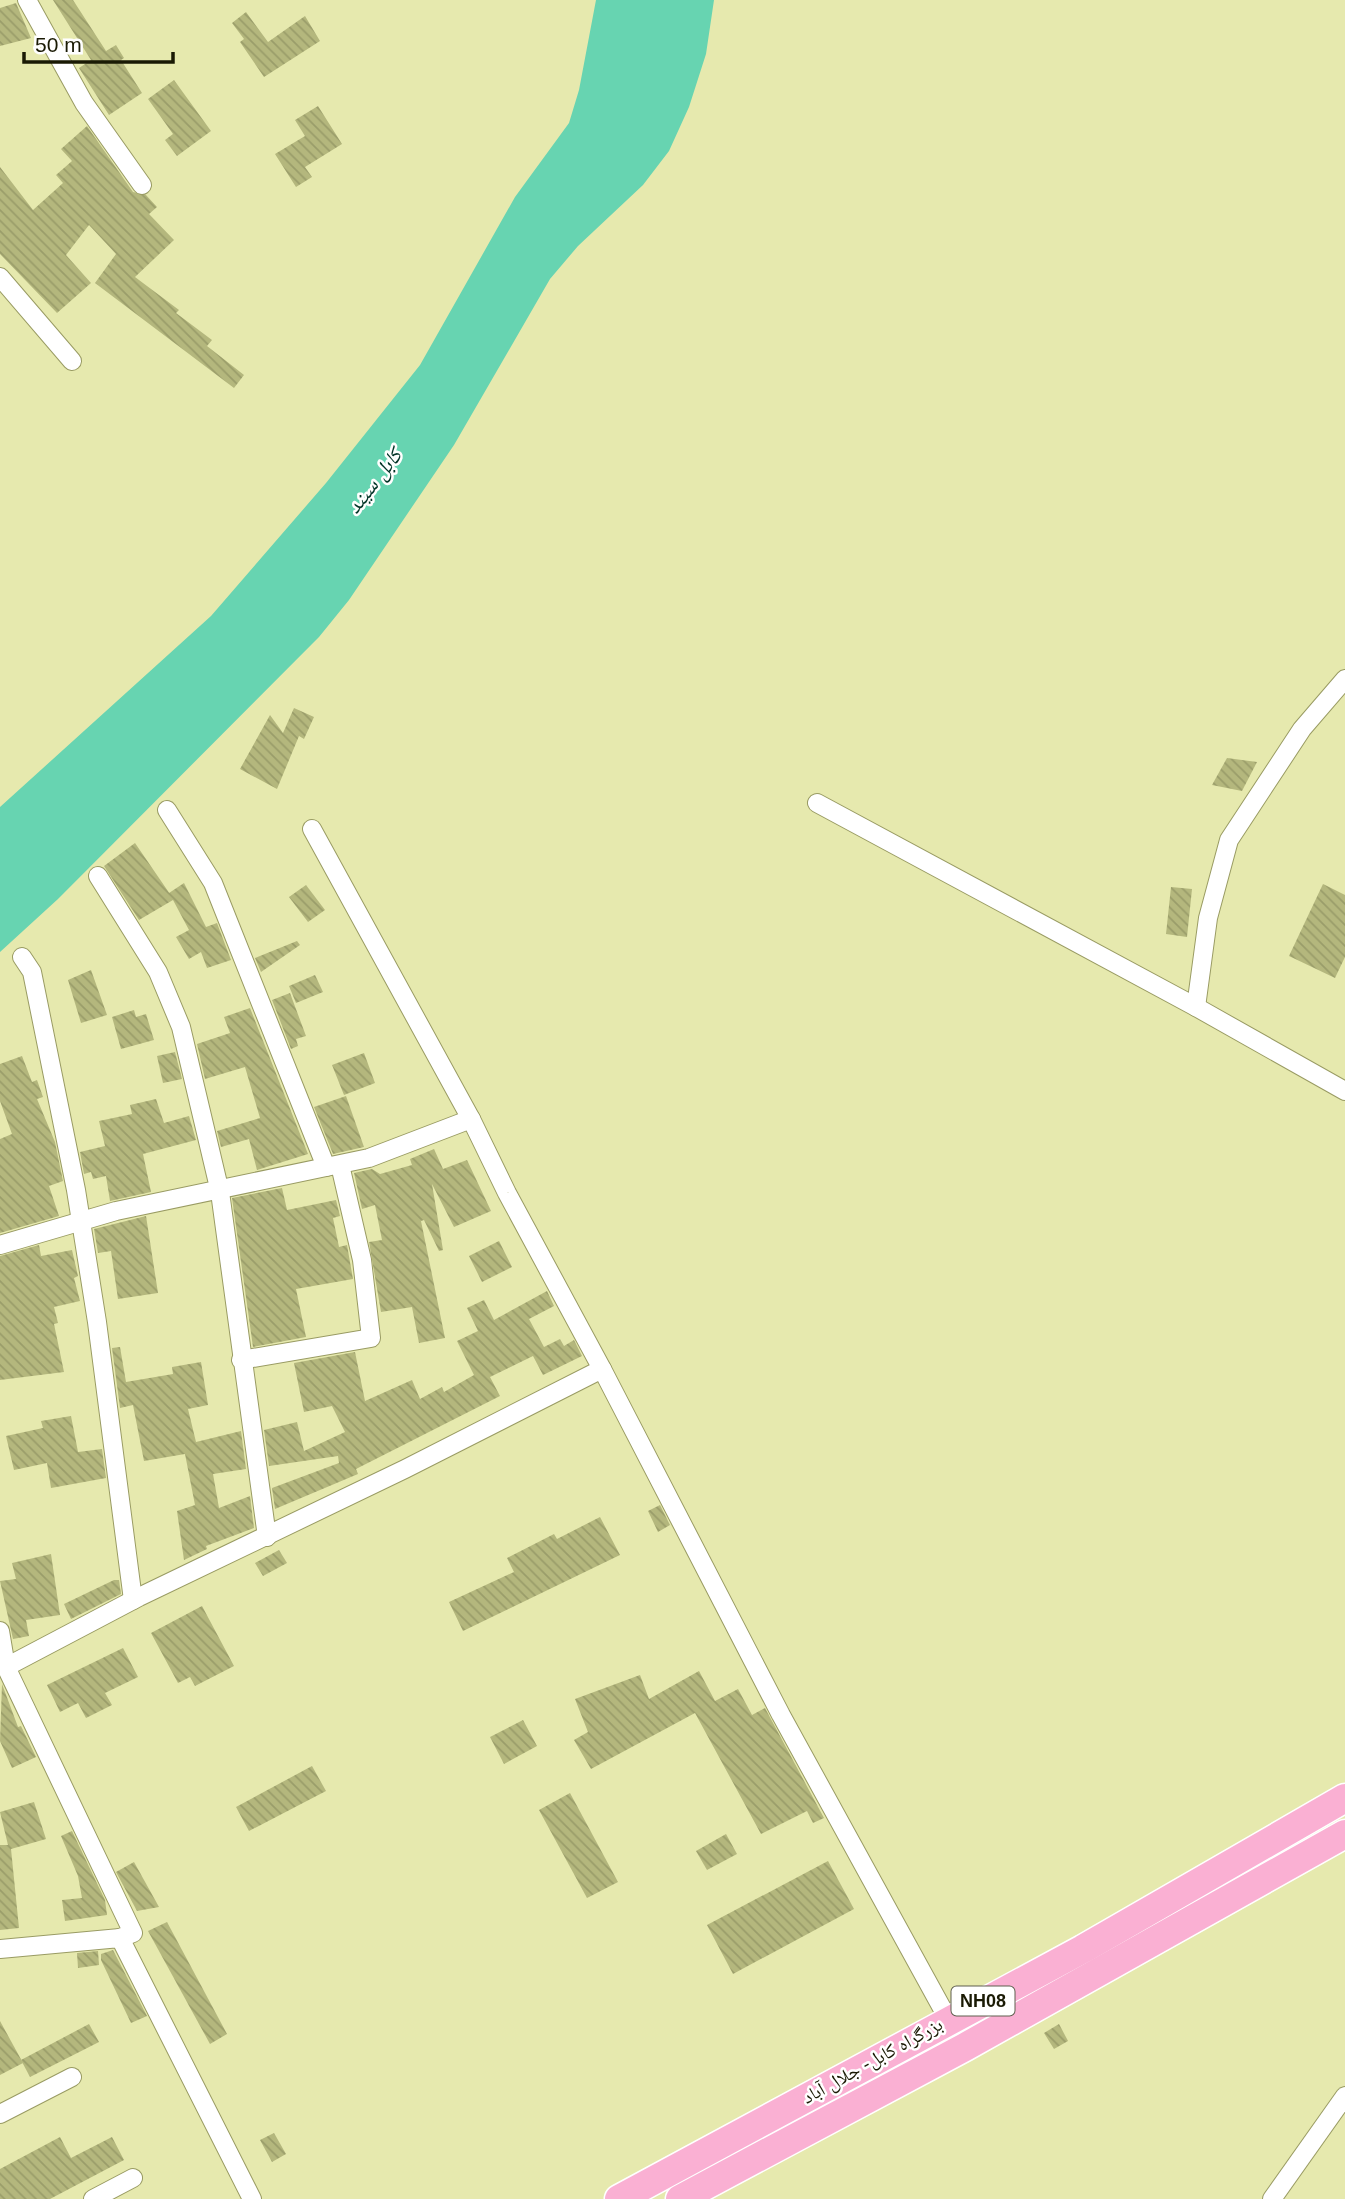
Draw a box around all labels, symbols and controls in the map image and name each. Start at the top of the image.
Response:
scale bar [24,21,173,65]
text: 50 m [35,33,82,56]
water label: کابل سيند [341,441,410,519]
road number: NH08 [951,1986,1014,2015]
street label: بزرگراه کابل- جلال آباد [799,2013,946,2108]

